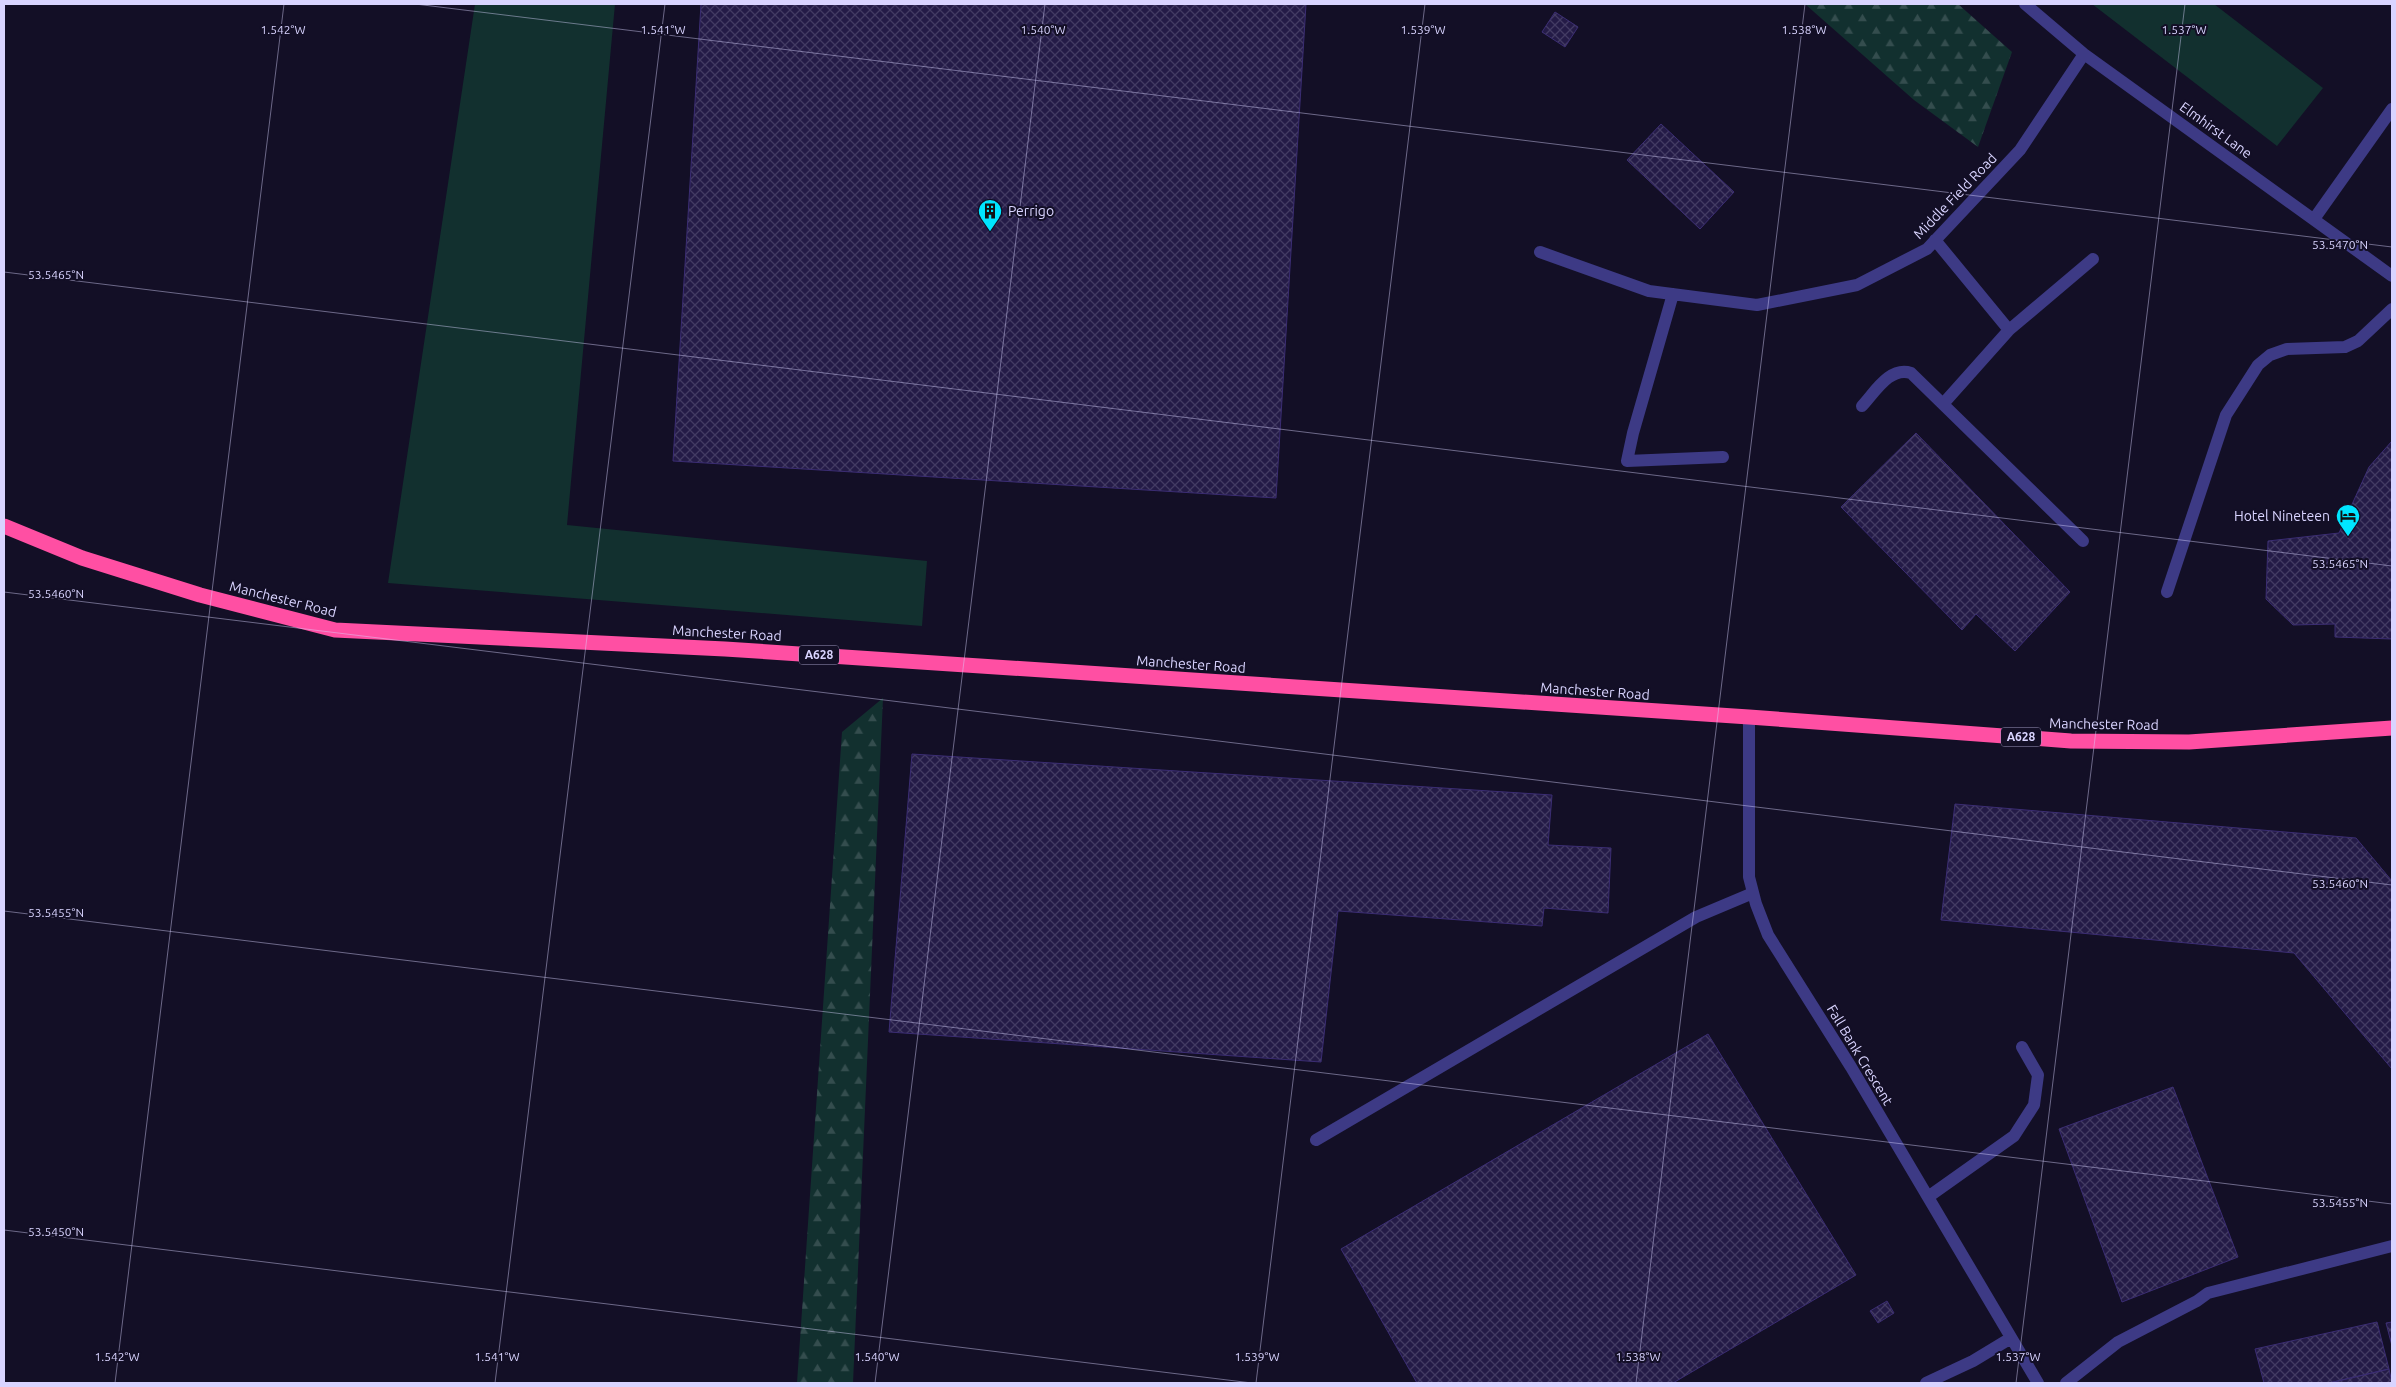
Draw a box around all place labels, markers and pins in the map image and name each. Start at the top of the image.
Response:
building icon: Perrigo [977,198,1003,232]
place label: Perrigo [1008,203,1054,219]
hotel icon: Hotel Nineteen [2335,503,2361,537]
place label: Hotel Nineteen [2234,508,2330,524]

